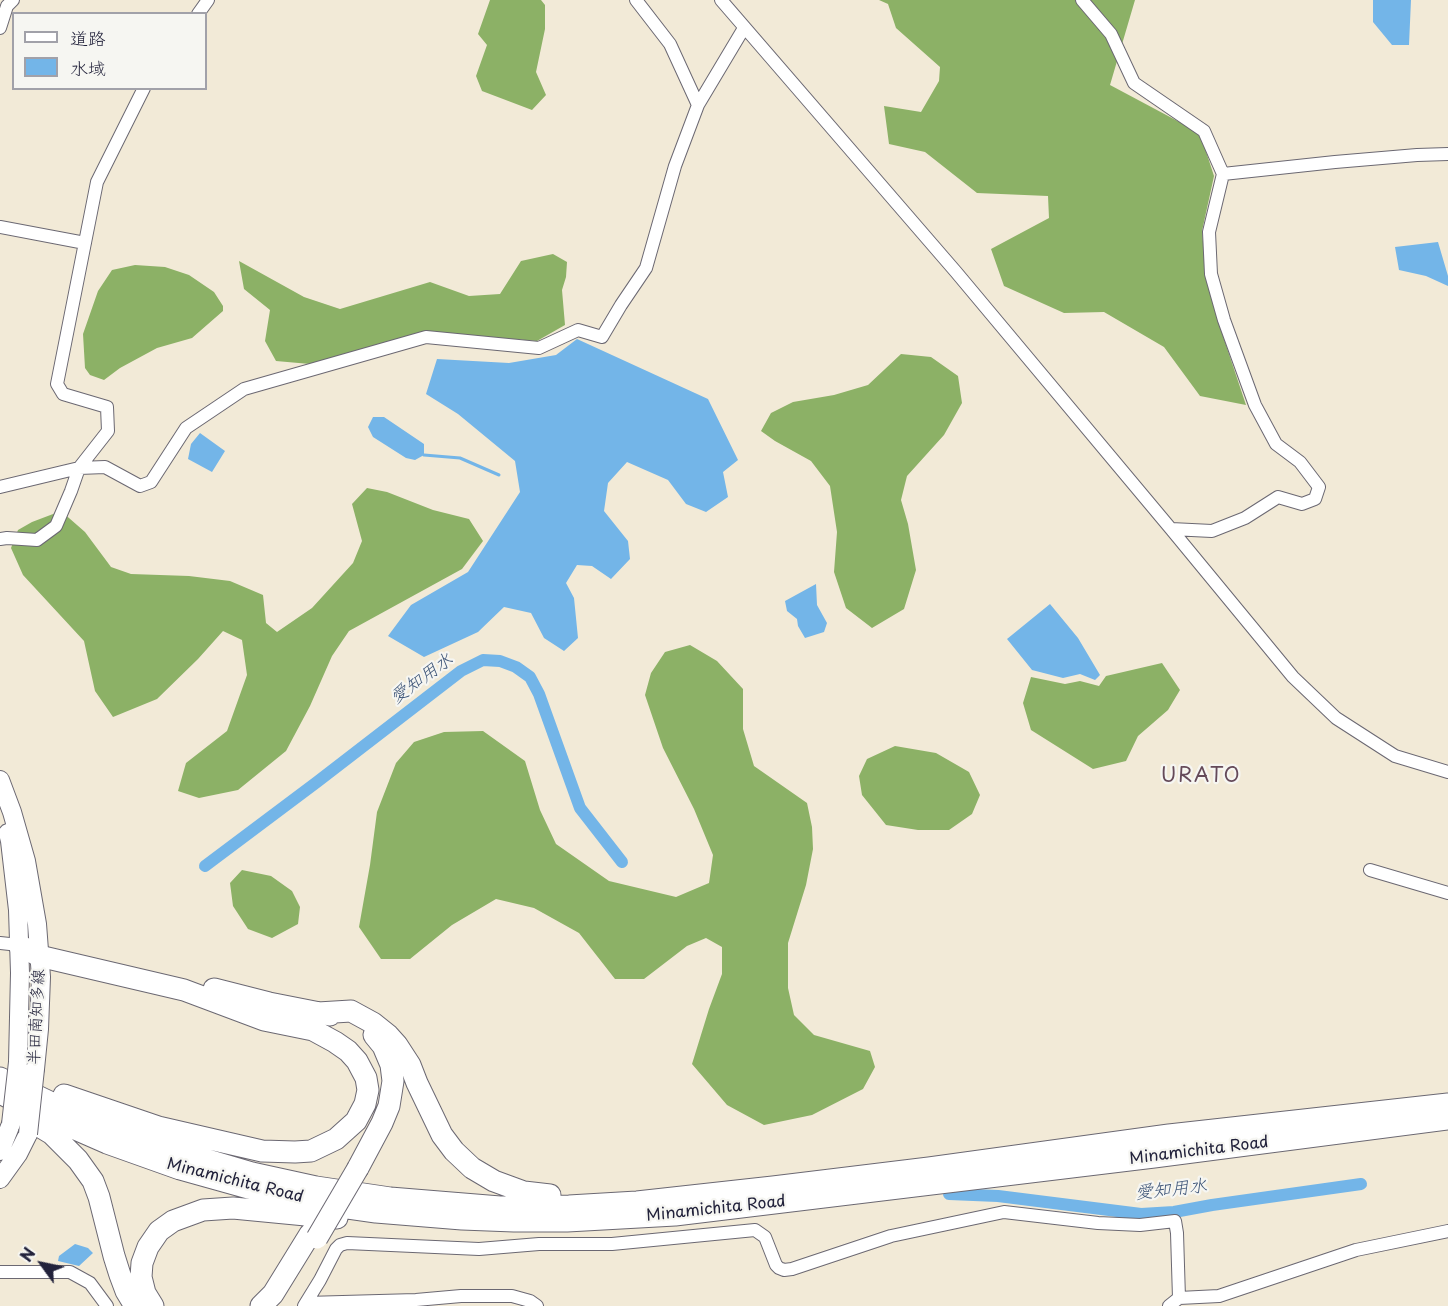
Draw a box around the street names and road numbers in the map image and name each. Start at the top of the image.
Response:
street label: 半田南知多線 [25,969,49,1065]
street label: Minamichita Road [1128,1133,1270,1169]
street label: Minamichita Road [165,1155,305,1207]
street label: Minamichita Road [645,1192,787,1226]

